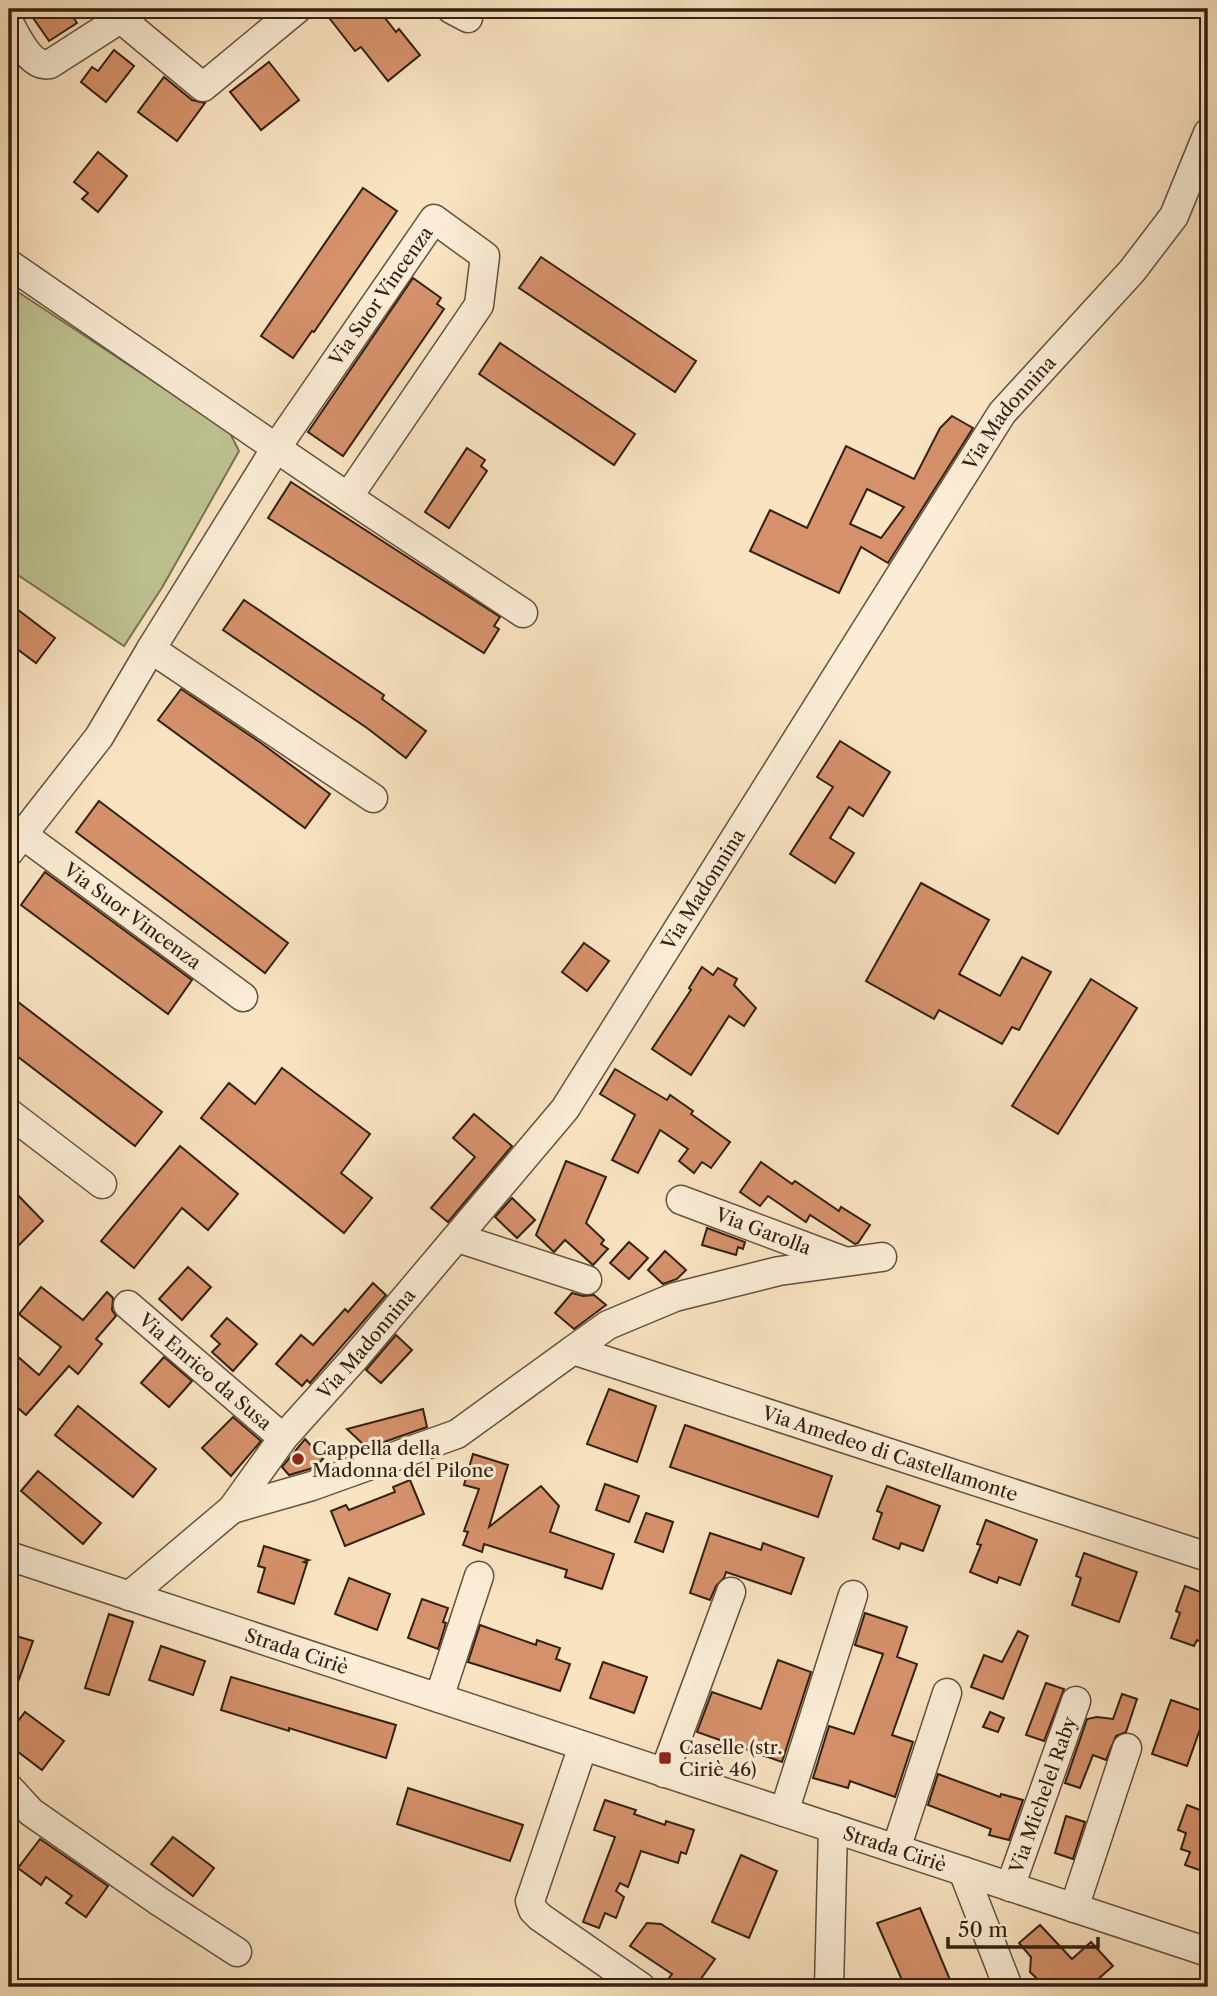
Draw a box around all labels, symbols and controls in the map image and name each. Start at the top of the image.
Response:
street label: Via Suor Vincenza [324,222,438,371]
street label: Via Madonnina [957,351,1060,475]
street label: Via Madonnina [656,825,749,955]
street label: Via Suor Vincenza [59,857,206,974]
street label: Via Garolla [711,1202,815,1259]
street label: Via Madonnina [312,1284,420,1404]
street label: Via Enrico da Susa [133,1307,277,1435]
street label: Via Amedeo di Castellamonte [758,1401,1021,1506]
place label: Cappella della Madonna del Pilone [312,1437,494,1482]
marker: Cappella della Madonna del Pilone [290,1451,306,1467]
street label: Strada Ciriè [242,1623,351,1679]
street label: Via Michelel Raby [1004,1713,1081,1877]
place label: Caselle (str. Ciriè 46) [679,1736,782,1781]
marker: Caselle (str. Ciriè 46) [657,1750,673,1766]
street label: Strada Ciriè [840,1821,950,1876]
scale bar [948,1905,1098,1949]
text: 50 m [958,1917,1008,1942]

